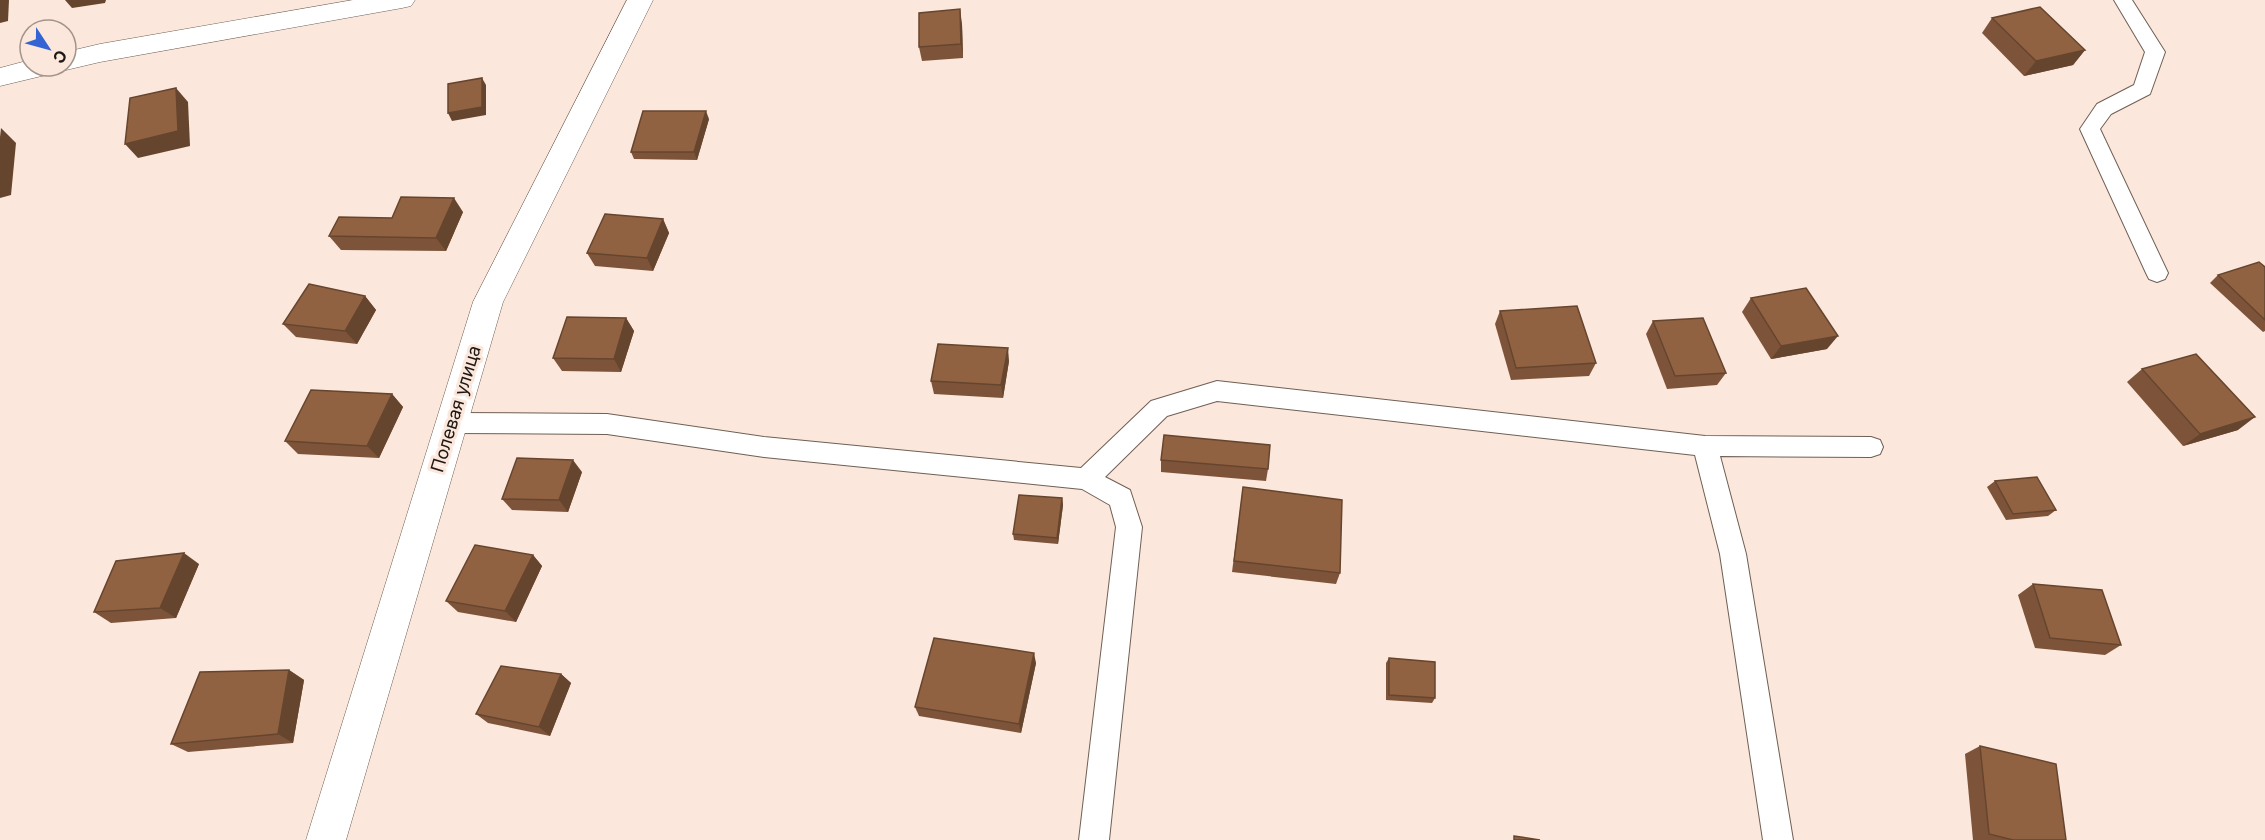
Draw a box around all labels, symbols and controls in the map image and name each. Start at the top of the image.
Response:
north arrow [18,18,78,78]
text: С [48,46,72,68]
street label: Полевая улица [426,343,485,475]

